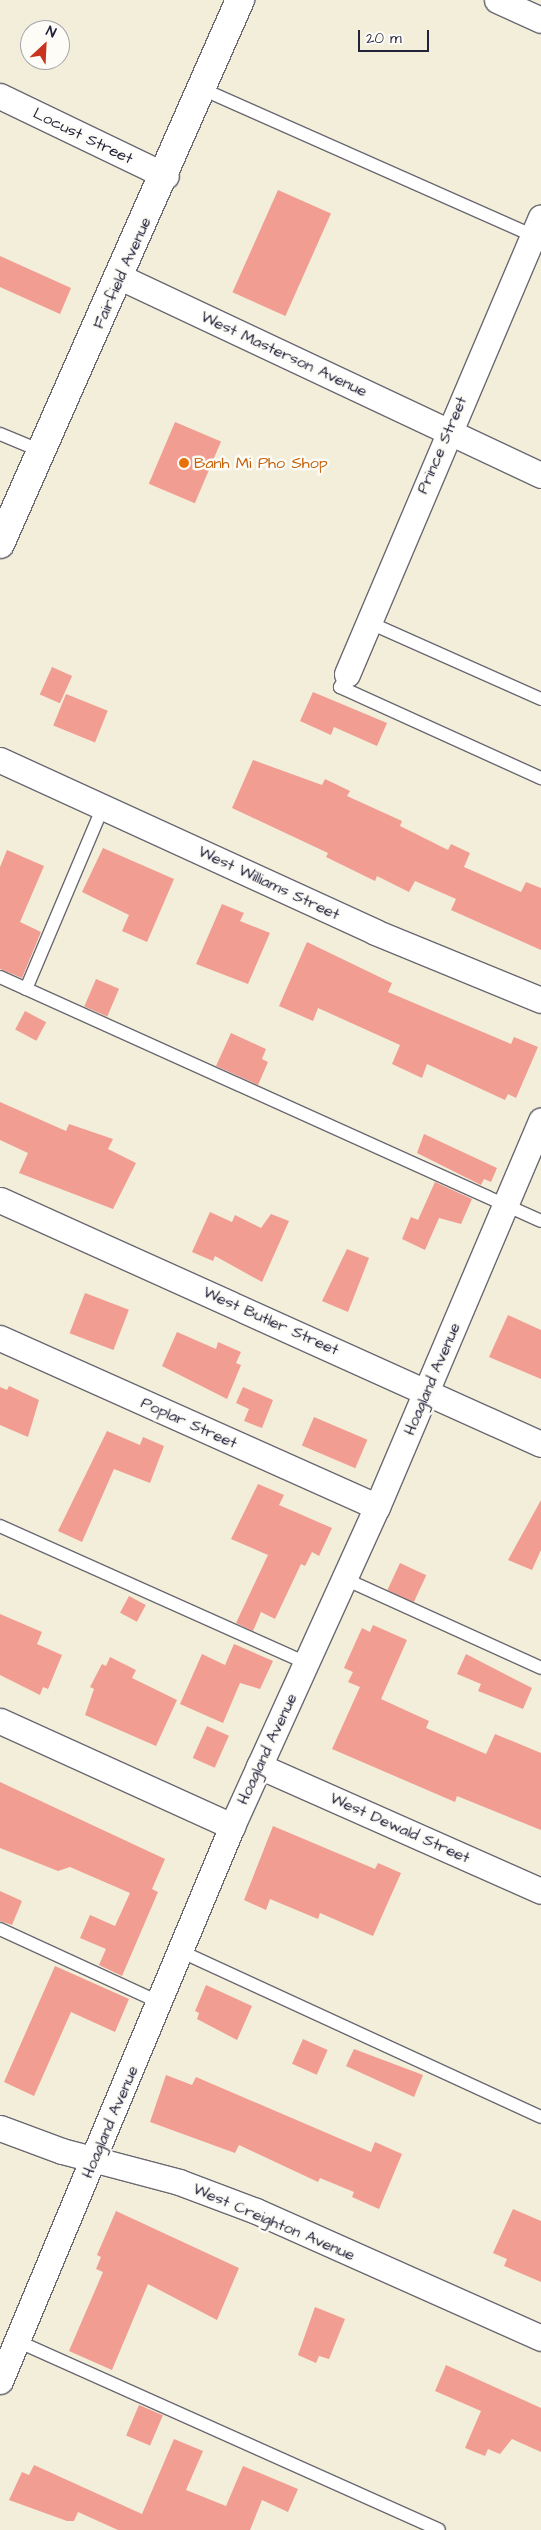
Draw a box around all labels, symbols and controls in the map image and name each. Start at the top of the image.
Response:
north arrow [20,20,70,70]
scale bar [361,20,432,52]
text: N [43,21,59,43]
text: 20 m [366,28,402,49]
street label: Locust Street [30,104,136,168]
street label: Fairfield Avenue [89,214,155,332]
street label: West Masterson Avenue [198,307,370,401]
street label: Prince Street [413,393,471,497]
place label: Banh Mi Pho Shop [194,453,328,473]
marker: Banh Mi Pho Shop [178,457,190,469]
street label: West Williams Street [195,842,343,924]
street label: West Butler Street [200,1282,342,1360]
street label: Hoagland Avenue [400,1320,464,1438]
street label: Poplar Street [138,1393,240,1453]
street label: Hoagland Avenue [233,1690,301,1808]
street label: West Dewald Street [327,1788,473,1868]
street label: Hoagland Avenue [78,2063,142,2181]
street label: West Creighton Avenue [190,2179,358,2265]

